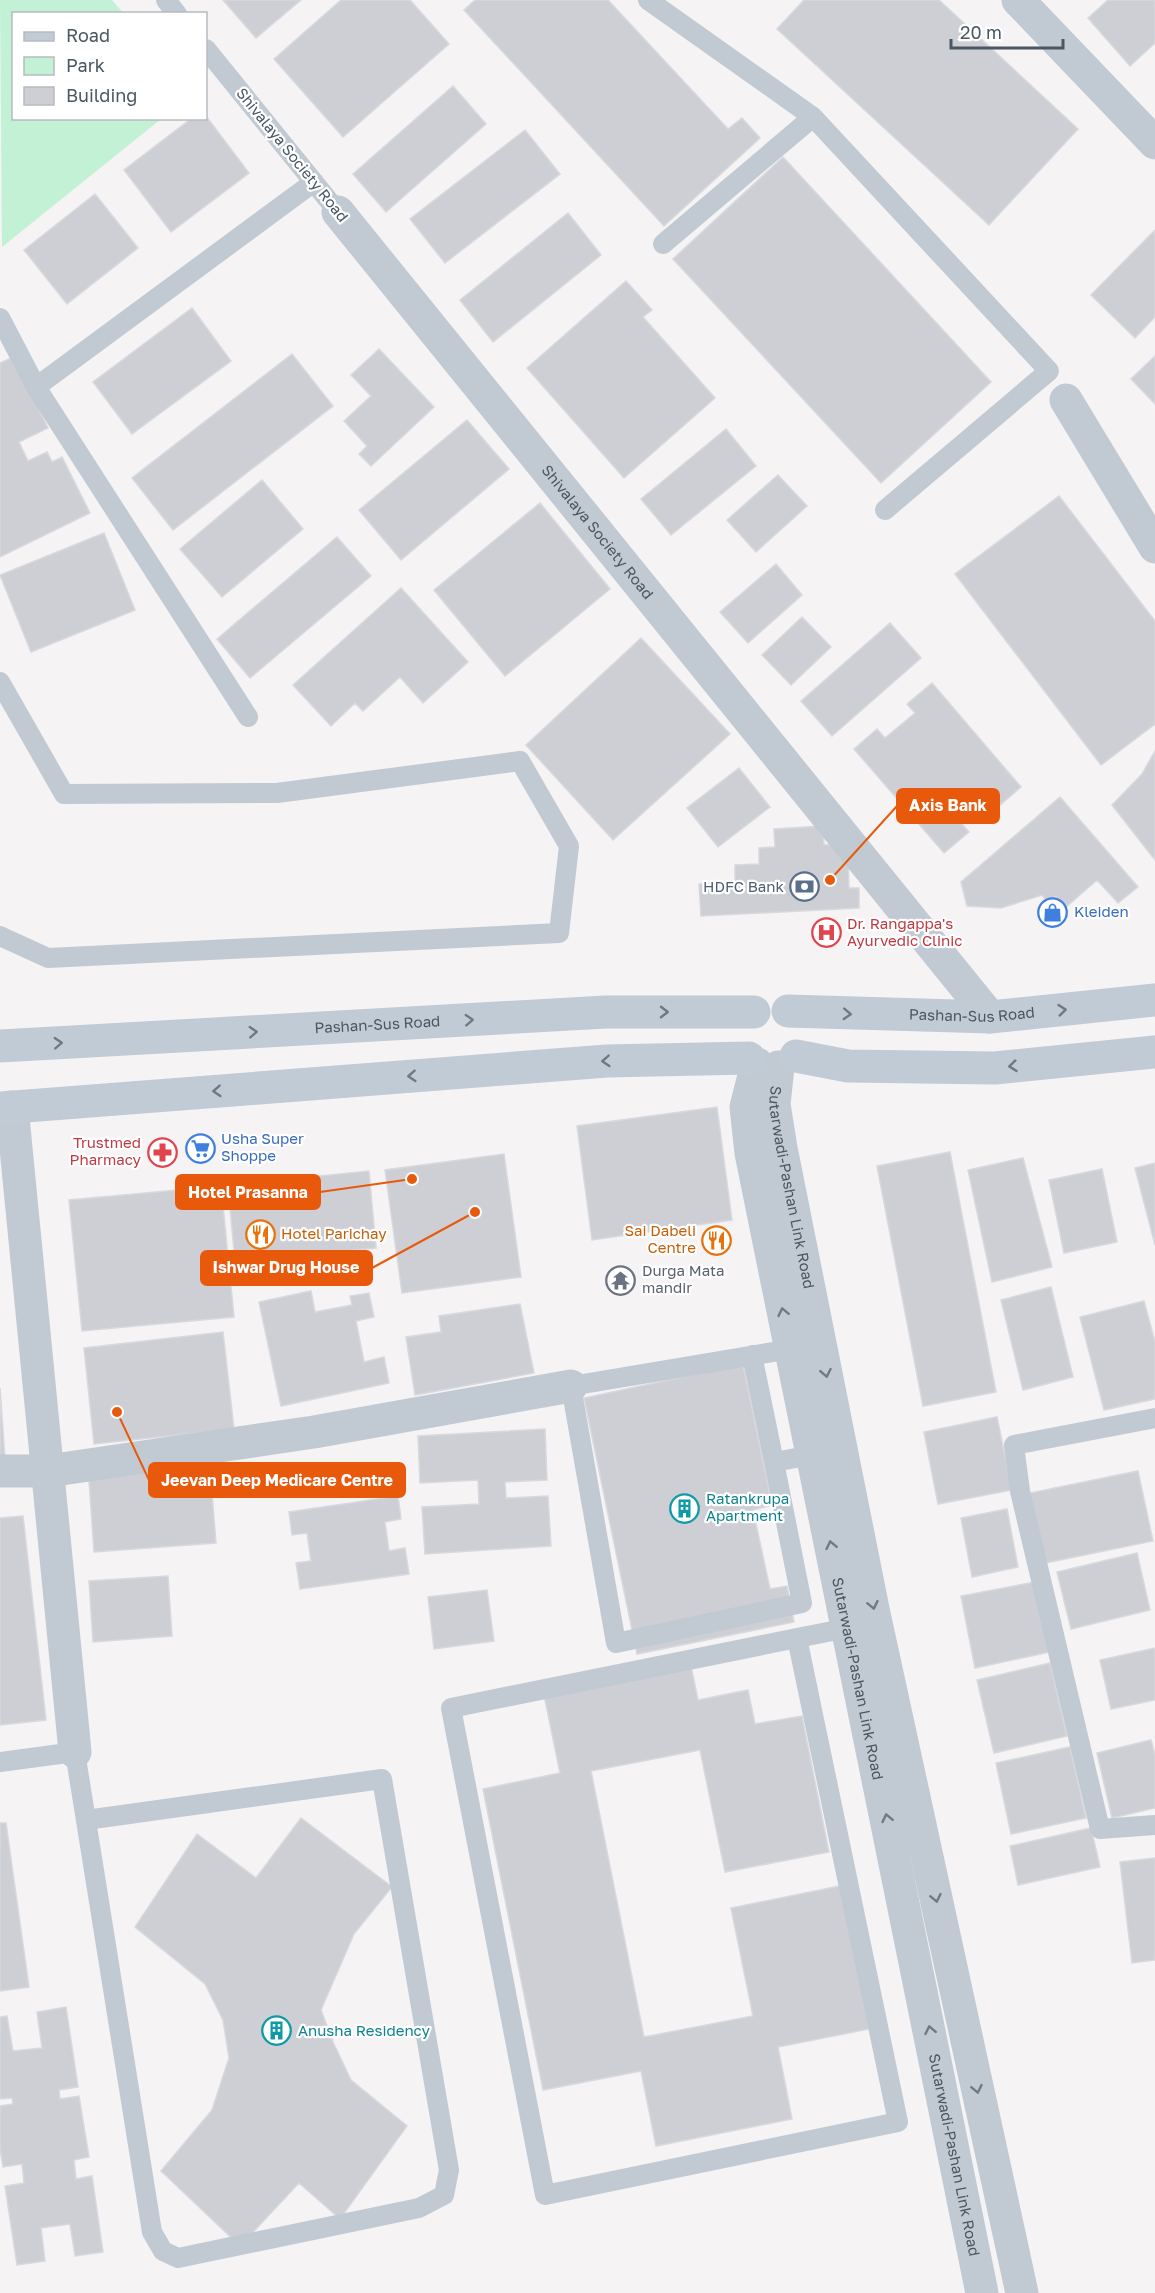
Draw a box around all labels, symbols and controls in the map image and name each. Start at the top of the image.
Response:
legend [12,12,207,120]
scale bar [951,12,1064,50]
text: 20 m [960,21,1002,43]
text: Road [66,24,110,46]
text: Park [66,54,105,76]
text: Building [66,84,137,106]
street label: Shivalaya Society Road [233,84,352,225]
street label: Shivalaya Society Road [538,461,658,602]
callout: Axis Bank [897,789,999,823]
text: Axis Bank [909,795,988,815]
bank icon: HDFC Bank [789,871,821,903]
place label: HDFC Bank [703,877,785,895]
shop icon: Kleiden [1037,896,1069,928]
place label: Kleiden [1074,902,1129,920]
place label: Dr. Rangappa's Ayurvedic Clinic [847,914,962,949]
hospital icon: Dr. Rangappa's Ayurvedic Clinic [810,917,842,949]
street label: Pashan-Sus Road [909,1002,1035,1025]
one-way arrow [1058,1004,1067,1017]
one-way arrow [659,1006,668,1018]
one-way arrow [842,1007,851,1020]
street label: Pashan-Sus Road [314,1011,441,1036]
one-way arrow [464,1013,473,1026]
one-way arrow [249,1025,258,1038]
one-way arrow [54,1036,63,1049]
one-way arrow [602,1054,611,1067]
one-way arrow [1009,1059,1018,1072]
one-way arrow [407,1069,416,1082]
one-way arrow [213,1084,222,1097]
street label: Sutarwadi-Pashan Link Road [766,1085,819,1290]
place label: Usha Super Shoppe [221,1129,304,1164]
supermarket icon: Usha Super Shoppe [184,1132,216,1164]
place label: Trustmed Pharmacy [70,1133,142,1168]
pharmacy icon: Trustmed Pharmacy [146,1136,178,1168]
callout: Hotel Prasanna [176,1175,320,1209]
text: Hotel Prasanna [188,1182,308,1202]
restaurant icon: Hotel Parichay [244,1218,276,1250]
place label: Sai Dabeli Centre [624,1221,696,1256]
place label: Hotel Parichay [281,1224,387,1242]
restaurant icon: Sai Dabeli Centre [701,1224,733,1256]
callout: Ishwar Drug House [201,1251,372,1285]
text: Ishwar Drug House [212,1257,360,1277]
place label: Durga Mata mandir [642,1261,724,1296]
temple icon: Durga Mata mandir [605,1264,637,1296]
one-way arrow [778,1308,791,1318]
one-way arrow [819,1367,832,1377]
callout: Jeevan Deep Medicare Centre [149,1463,405,1497]
text: Jeevan Deep Medicare Centre [161,1470,393,1490]
place label: Ratankrupa Apartment [706,1489,789,1524]
building icon: Ratankrupa Apartment [669,1492,701,1524]
one-way arrow [825,1540,838,1550]
street label: Sutarwadi-Pashan Link Road [829,1576,888,1781]
one-way arrow [866,1600,879,1610]
one-way arrow [881,1813,894,1823]
one-way arrow [929,1893,942,1903]
building icon: Anusha Residency [261,2015,293,2047]
place label: Anusha Residency [298,2021,430,2039]
one-way arrow [924,2025,937,2035]
street label: Sutarwadi-Pashan Link Road [926,2052,984,2258]
one-way arrow [970,2084,983,2094]

